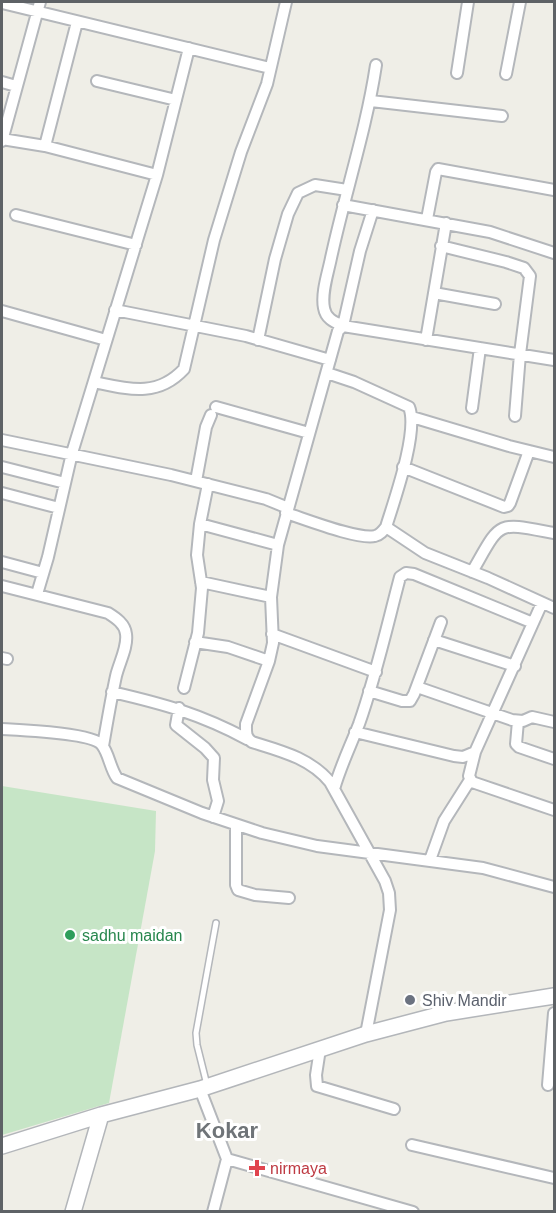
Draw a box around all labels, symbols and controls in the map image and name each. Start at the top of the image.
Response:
place label: sadhu maidan [82,927,183,944]
marker: sadhu maidan [63,928,77,942]
place label: Shiv Mandir [422,992,507,1009]
marker: Shiv Mandir [403,993,417,1007]
district label: Kokar [196,1118,259,1143]
marker: nirmaya [248,1159,266,1177]
place label: nirmaya [270,1160,327,1177]

